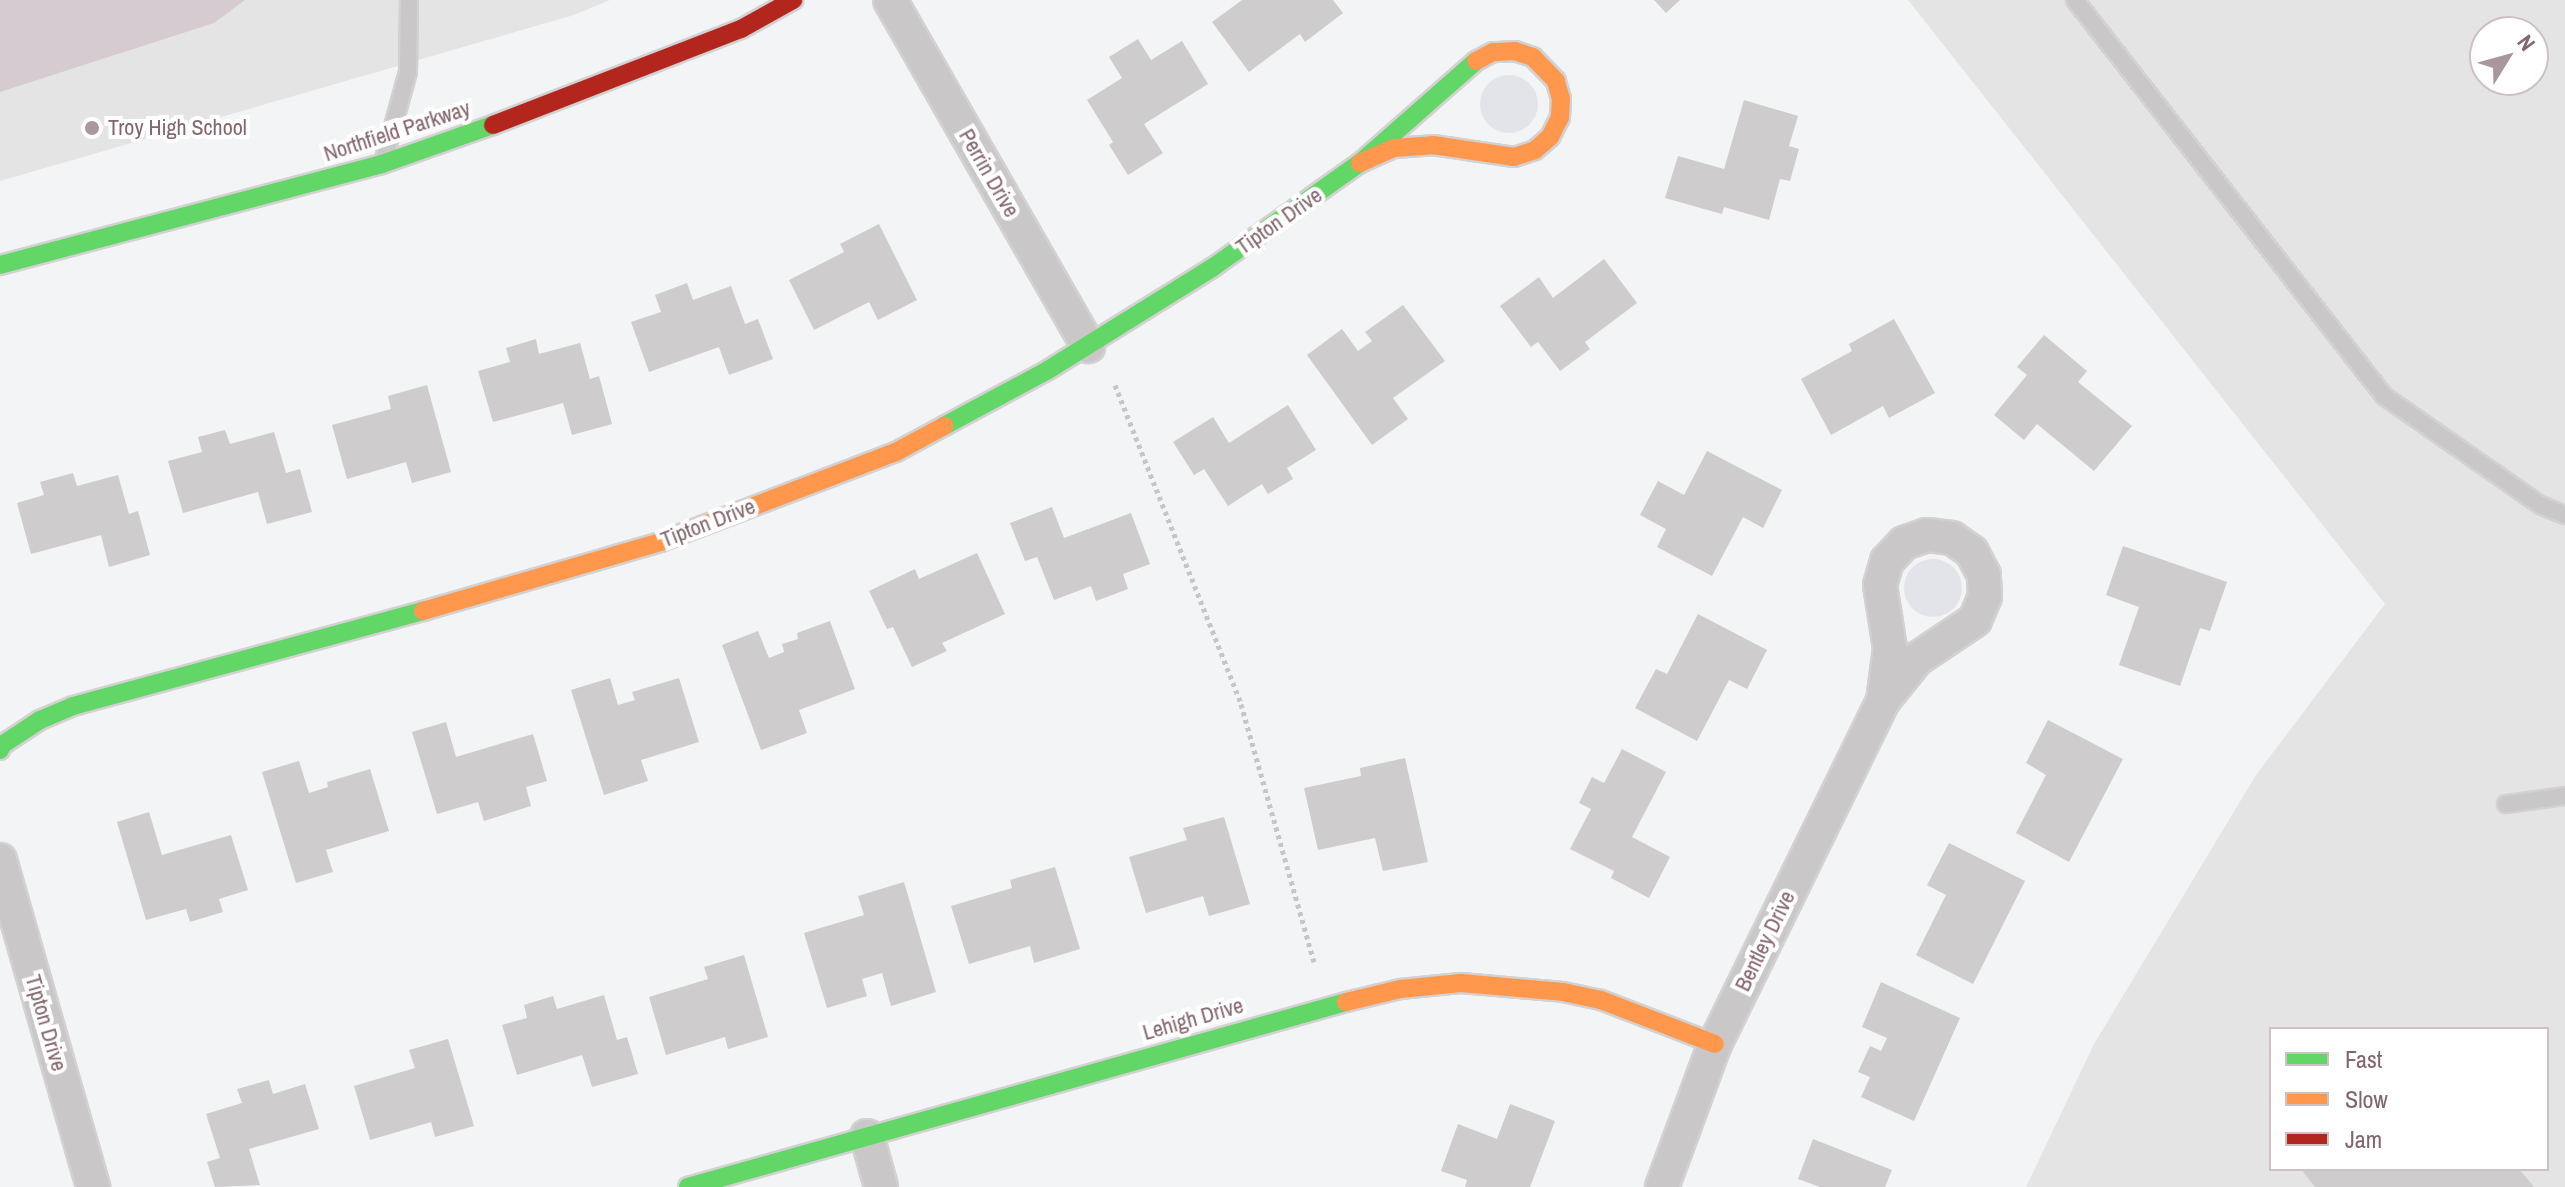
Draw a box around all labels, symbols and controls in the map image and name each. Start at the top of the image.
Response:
north arrow [2469,16,2549,96]
text: N [2511,29,2542,57]
street label: Northfield Parkway [320,95,474,167]
place label: Troy High School [108,115,247,141]
marker: Troy High School [83,119,101,137]
street label: Perrin Drive [953,124,1025,222]
street label: Tipton Drive [1231,182,1327,260]
street label: Tipton Drive [657,493,759,553]
street label: Bentley Drive [1729,887,1801,995]
street label: Tipton Drive [20,972,72,1074]
street label: Lehigh Drive [1140,992,1246,1046]
legend [2269,1027,2549,1171]
text: Fast [2345,1043,2382,1075]
text: Slow [2345,1083,2388,1115]
text: Jam [2345,1123,2382,1155]

